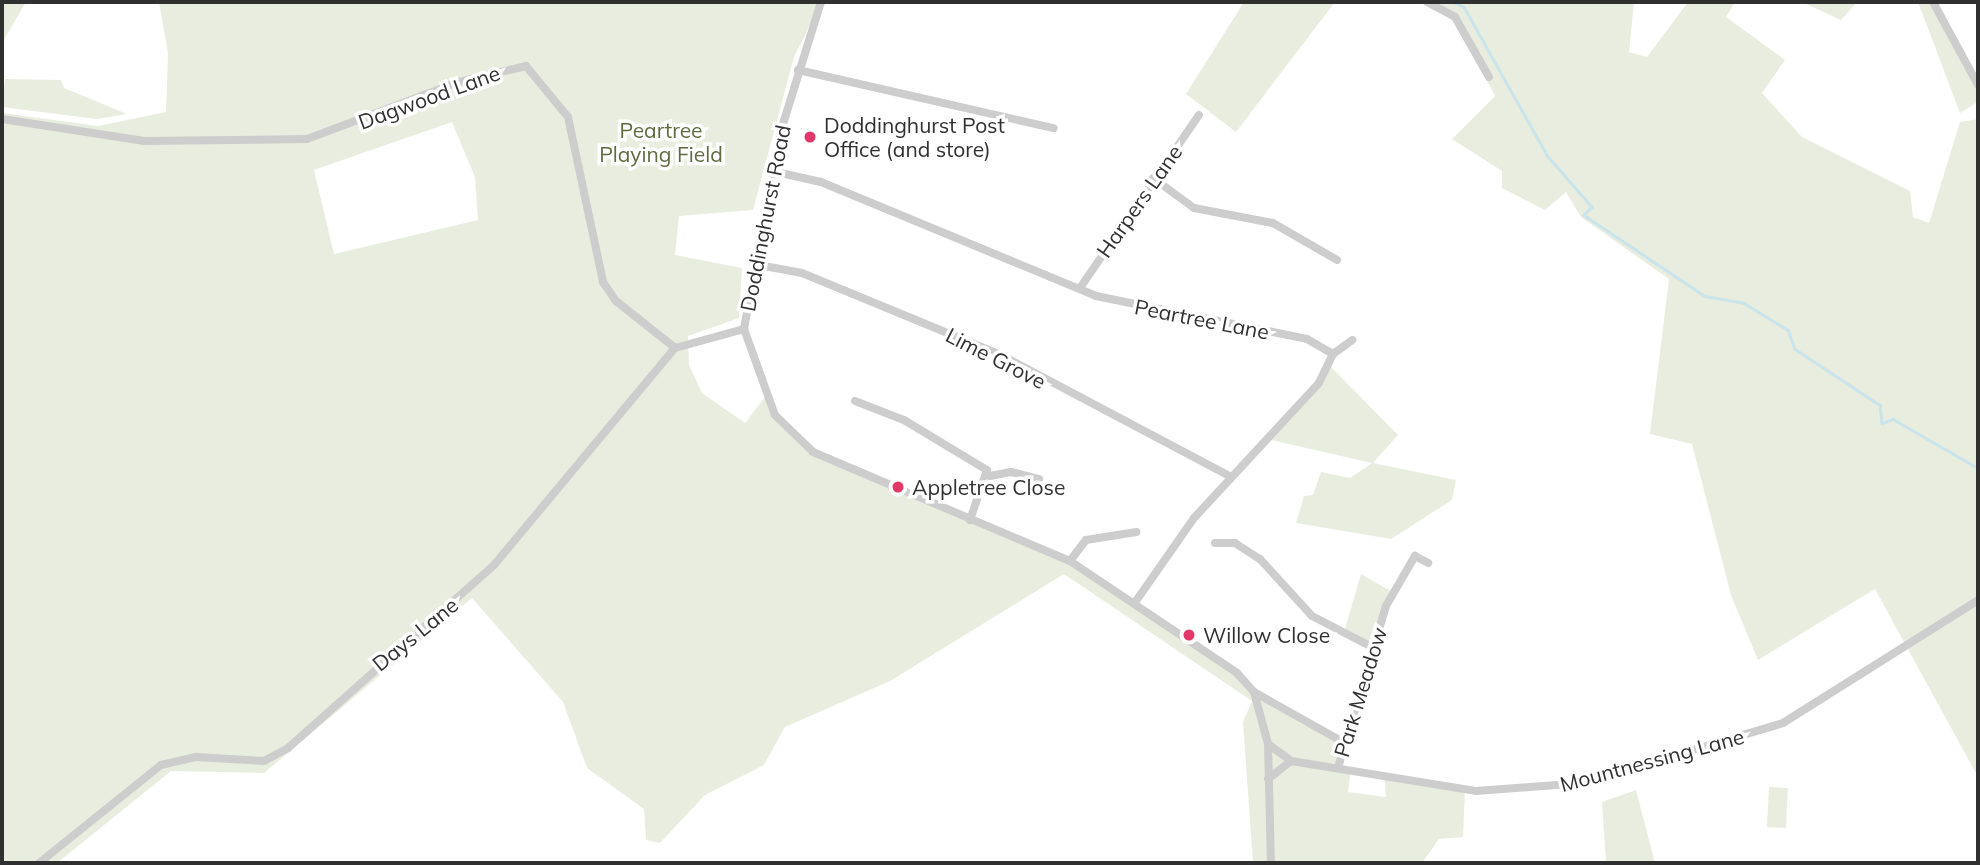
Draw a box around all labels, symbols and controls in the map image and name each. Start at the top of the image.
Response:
street label: Dagwood Lane [355,60,503,134]
place label: Doddinghurst Post Office (and store) [824,112,1005,162]
park label: Peartree Playing Field [599,117,723,167]
street label: Doddinghurst Road [735,123,795,313]
marker: Doddinghurst Post Office (and store) [802,129,818,145]
street label: Harpers Lane [1091,140,1187,262]
street label: Peartree Lane [1133,294,1271,344]
street label: Lime Grove [942,322,1050,394]
place label: Appletree Close [912,474,1065,500]
marker: Appletree Close [890,479,906,495]
street label: Days Lane [367,592,463,676]
place label: Willow Close [1203,622,1330,648]
street label: Park Meadow [1328,624,1392,760]
marker: Willow Close [1181,627,1197,643]
street label: Mountnessing Lane [1557,723,1747,797]

